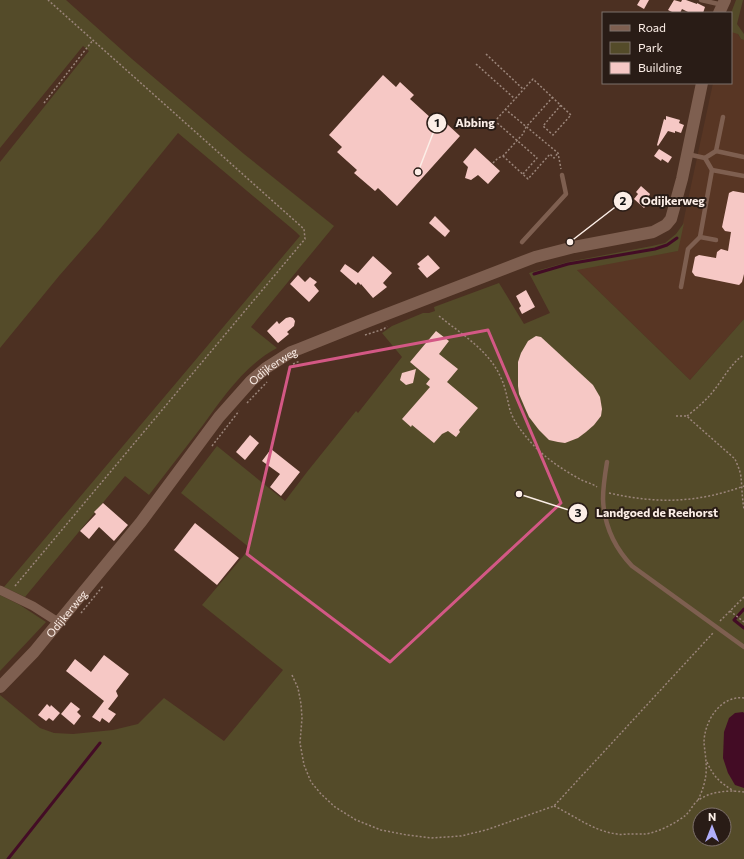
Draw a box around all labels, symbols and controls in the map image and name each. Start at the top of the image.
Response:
legend [602,12,732,84]
text: Road [638,20,666,34]
text: Park [638,40,664,54]
text: Building [638,60,682,74]
callout: Abbing [427,111,503,135]
text: 1 [434,115,440,129]
text: Abbing [455,115,495,129]
callout: Odijkerweg [613,189,713,213]
text: 2 [620,193,627,207]
text: Odijkerweg [641,193,705,207]
street label: Odijkerweg [245,344,299,387]
callout: Landgoed de Reehorst [568,501,726,525]
text: 3 [575,505,582,519]
text: Landgoed de Reehorst [596,505,718,519]
street label: Odijkerweg [43,587,89,640]
north arrow [692,807,732,847]
text: N [708,810,716,823]

